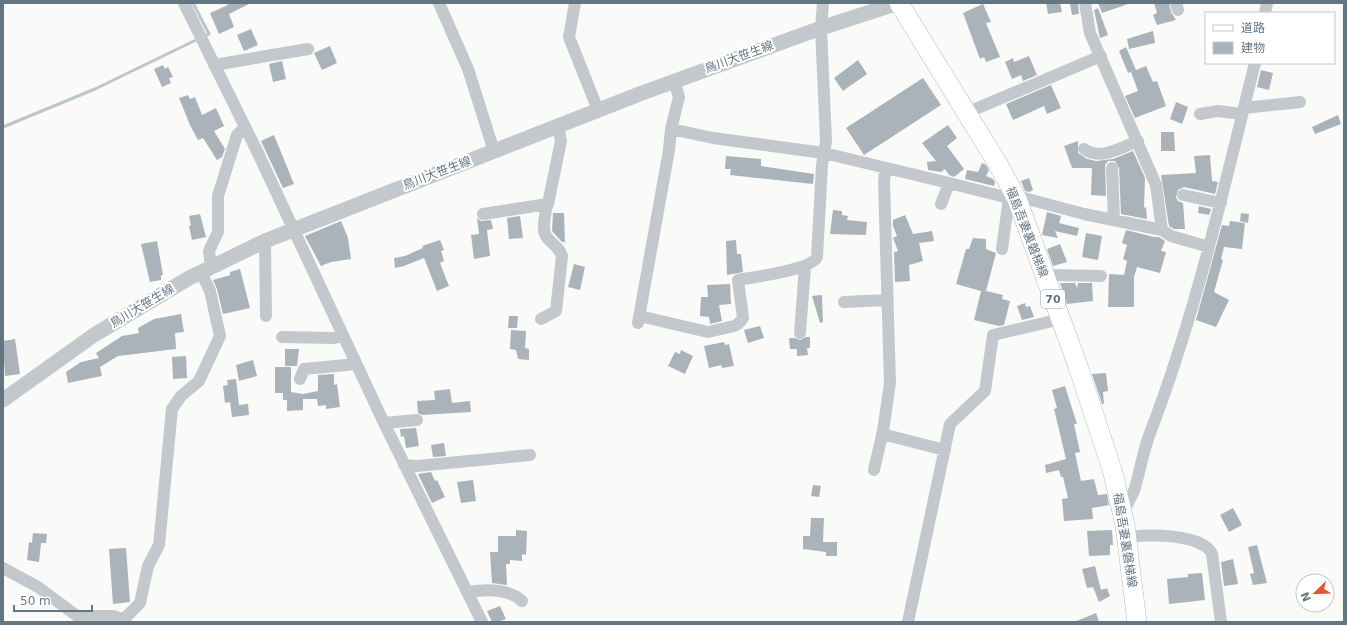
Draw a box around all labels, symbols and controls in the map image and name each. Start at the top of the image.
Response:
legend [1205,12,1335,64]
text: 道路 [1241,21,1265,35]
street label: 鳥川大笹生線 [703,38,775,76]
text: 建物 [1241,41,1265,55]
street label: 鳥川大笹生線 [401,154,473,192]
street label: 福島吾妻裏磐梯線 [1003,185,1051,279]
street label: 鳥川大笹生線 [108,281,176,331]
road number: 70 [1041,290,1065,308]
street label: 福島吾妻裏磐梯線 [1111,491,1139,589]
north arrow [1295,573,1335,613]
scale bar [14,587,92,613]
text: N [1298,590,1314,603]
text: 50 m [20,594,51,608]

